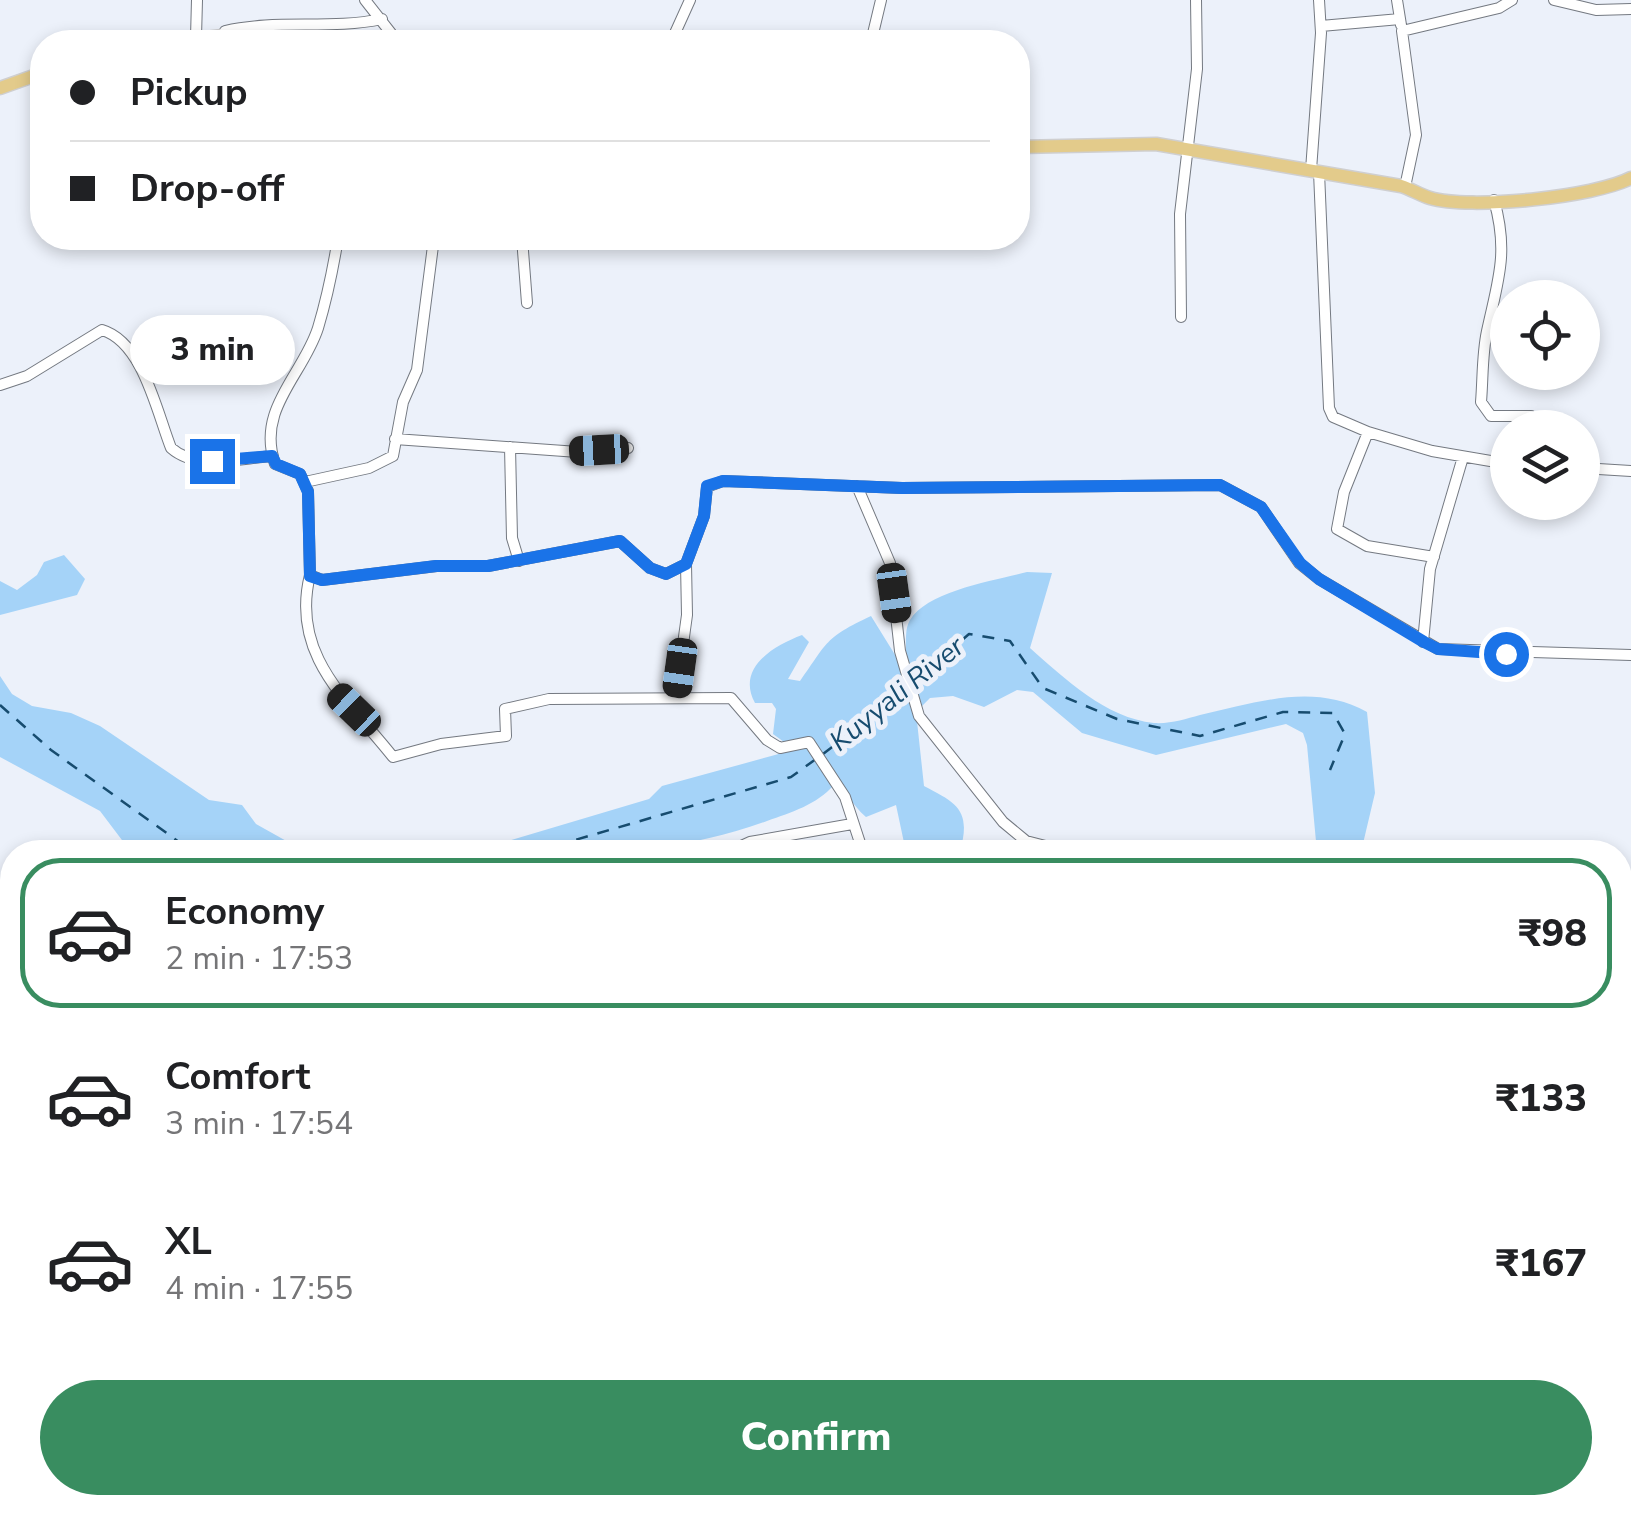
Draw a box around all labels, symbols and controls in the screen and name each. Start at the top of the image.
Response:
text: Pickup [130,67,248,118]
text: Drop-off [130,163,284,214]
map controls [1490,280,1600,520]
button: locate [1490,280,1600,390]
callout: 3 min [130,316,294,386]
text: 3 min [170,328,255,371]
button: layers [1490,410,1600,520]
car [568,433,630,467]
route end [190,439,235,484]
car [875,561,913,625]
water label: Kuyyali River [822,627,973,760]
route start [1484,632,1529,677]
car [661,636,699,700]
car [322,678,386,742]
text: Economy [165,886,324,937]
icon: car [45,888,135,978]
text: ₹98 [1519,908,1587,959]
text: 2 min · 17:53 [165,937,353,980]
text: Comfort [165,1051,310,1102]
icon: car [45,1053,135,1143]
text: ₹133 [1496,1073,1587,1124]
text: 3 min · 17:54 [165,1102,353,1145]
text: XL [165,1216,212,1267]
icon: car [45,1218,135,1308]
text: ₹167 [1496,1238,1587,1289]
text: 4 min · 17:55 [165,1267,353,1310]
button: Confirm [40,1380,1592,1495]

